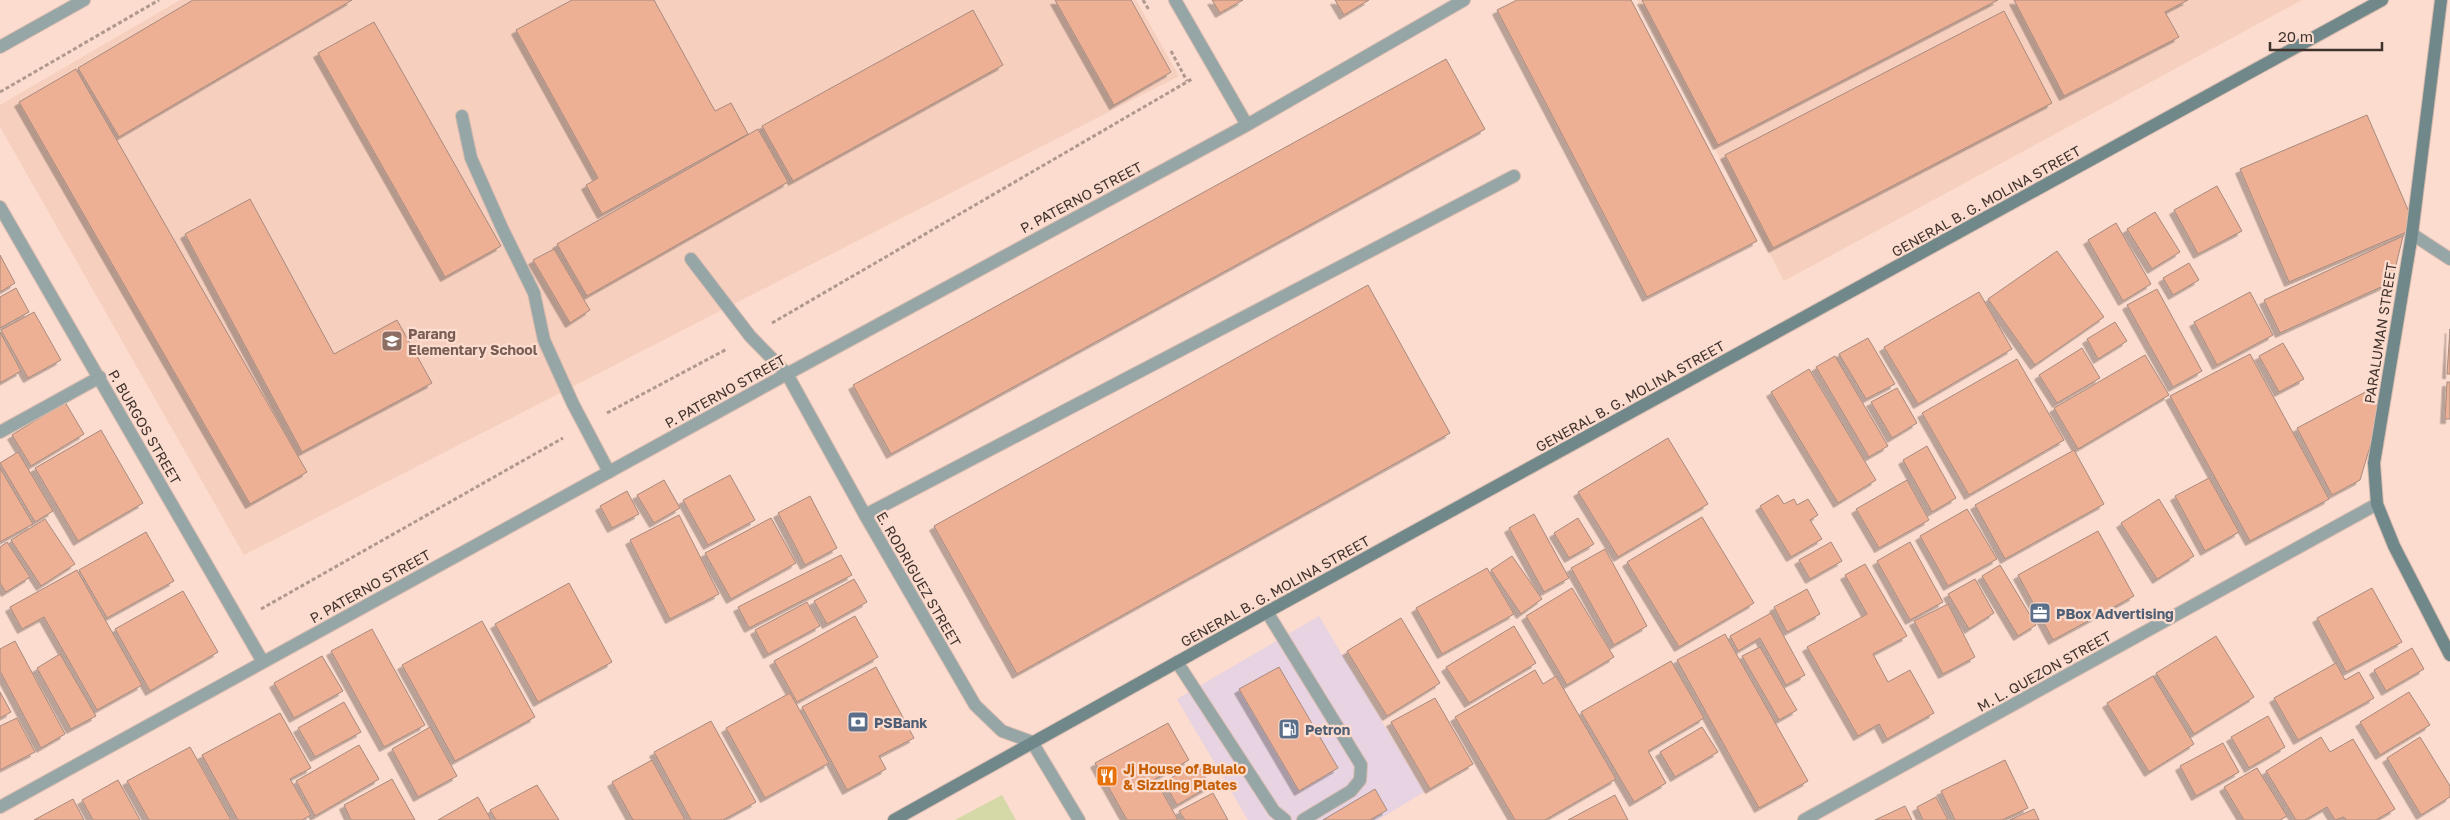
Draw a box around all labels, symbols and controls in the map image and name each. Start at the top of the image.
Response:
scale bar [2270,20,2382,52]
text: 20 m [2278,27,2313,45]
street label: GENERAL B. G. MOLINA STREET [1889,142,2084,260]
street label: P. PATERNO STREET [1017,158,1145,236]
street label: PARALUMAN STREET [2360,261,2400,405]
place label: Parang Elementary School [408,325,538,358]
school or university icon: Parang Elementary School [380,329,404,353]
street label: GENERAL B. G. MOLINA STREET [1533,337,1728,455]
street label: P. PATERNO STREET [662,351,789,431]
street label: P. BURGOS STREET [105,367,185,488]
street label: E. RODRIGUEZ STREET [873,508,965,650]
street label: GENERAL B. G. MOLINA STREET [1178,532,1373,650]
street label: P. PATERNO STREET [307,546,434,626]
office icon: PBox Advertising [2028,601,2052,625]
place label: PBox Advertising [2056,605,2174,622]
street label: M. L. QUEZON STREET [1974,627,2114,715]
bank icon: PSBank [846,710,870,734]
place label: PSBank [874,714,927,731]
fuel station icon: Petron [1277,717,1301,741]
place label: Petron [1305,721,1350,738]
place label: Jj House of Bulalo & Sizzling Plates [1123,760,1246,793]
restaurant icon: Jj House of Bulalo & Sizzling Plates [1095,764,1119,788]

